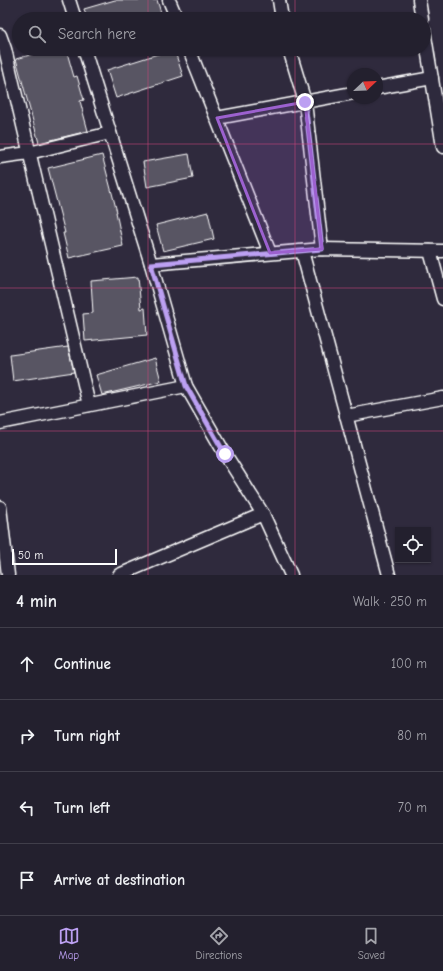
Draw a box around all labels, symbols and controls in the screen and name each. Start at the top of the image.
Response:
search box [12,12,431,56]
icon: search [26,23,48,45]
text: Search here [58,25,136,43]
north arrow [347,68,383,104]
route end [296,93,314,111]
route start [216,445,234,463]
map controls [395,527,431,563]
button: locate [395,527,431,563]
scale bar [12,547,117,566]
text: 50 m [18,549,43,562]
text: 4 min [16,592,57,611]
text: Walk · 250 m [353,594,427,609]
icon: ahead [16,653,38,675]
text: Continue [54,655,111,673]
text: 100 m [391,656,427,671]
icon: right [16,725,38,747]
text: Turn right [54,727,120,745]
text: 80 m [397,728,427,743]
icon: left [16,797,38,819]
text: Turn left [54,799,110,817]
text: 70 m [398,800,427,815]
icon: arrive [16,869,38,891]
text: Arrive at destination [54,871,185,889]
tab: Map [58,925,80,962]
tab: Directions [196,925,242,962]
tab: Saved [358,925,385,962]

